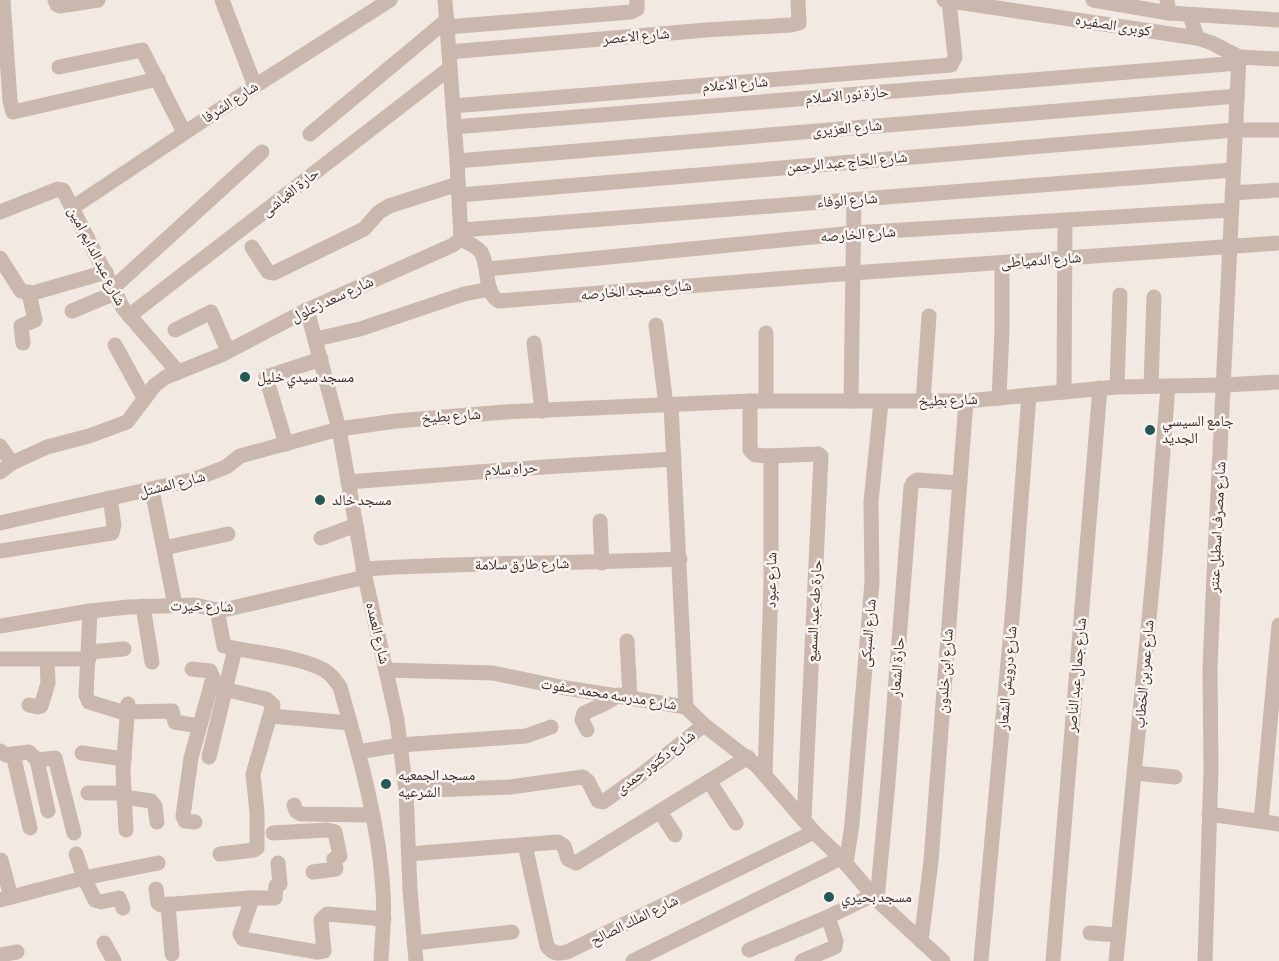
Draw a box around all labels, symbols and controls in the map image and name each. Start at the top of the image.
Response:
street label: كوبرى الصفيره [1074,10,1152,41]
street label: شارع الاعصر [601,24,670,49]
street label: شارع الاعلام [701,72,769,97]
street label: شارع الشرفا [199,77,262,128]
street label: حارة نور الاسلام [804,82,890,109]
street label: شارع العزيرى [811,116,883,141]
street label: شارع الحاج عبد الرحمن [786,148,908,177]
street label: حارة الغباشى [257,164,324,221]
street label: شارع الوفاء [816,189,878,212]
street label: شارع عبد الدايم امين [63,203,130,309]
street label: شارع الخارصه [820,222,896,247]
street label: شارع الدمياطى [1000,248,1082,273]
street label: شارع سعد زعلول [288,272,377,327]
street label: شارع مسجد الخارصه [580,276,692,305]
place label: مسجد سيدي خليل [257,368,354,389]
marker: مسجد سيدي خليل [238,370,252,384]
street label: شارع بطيخ [918,390,978,411]
street label: شارع بطيخ [421,405,482,428]
place label: جامع السيسي الجديد [1162,412,1234,446]
marker: جامع السيسي الجديد [1143,423,1157,437]
street label: حراه سلام [484,458,539,481]
street label: شارع مصرف اسطبل عنتر [1205,461,1230,594]
street label: شارع المشتل [137,467,207,502]
place label: مسجد خالد [332,491,392,508]
marker: مسجد خالد [313,493,327,507]
street label: شارع عبود [762,552,781,608]
street label: شارع طارق سلامة [475,554,570,575]
street label: حارة طه عبد السميع [802,559,827,663]
street label: شارع خيرت [170,596,234,617]
street label: شارع السبكى [856,598,881,668]
street label: شارع العمده [361,600,394,666]
street label: شارع جمال عبد الناصر [1062,617,1091,734]
street label: شارع عمر بن الخطاب [1130,619,1159,729]
street label: شارع درويش الشعار [993,625,1022,732]
street label: شارع ابن خلدون [933,628,958,714]
street label: حارة الشعار [886,636,908,698]
street label: شارع مدرسه محمد صفوت [540,674,678,715]
street label: شارع دكتور حمدى [611,726,699,799]
place label: مسجد الجمعيه الشرعيه [398,766,475,801]
marker: مسجد الجمعيه الشرعيه [379,777,393,791]
place label: مسجد بحيري [841,888,912,909]
marker: مسجد بحيري [822,890,836,904]
street label: شارع الملك الصالح [587,891,681,950]

